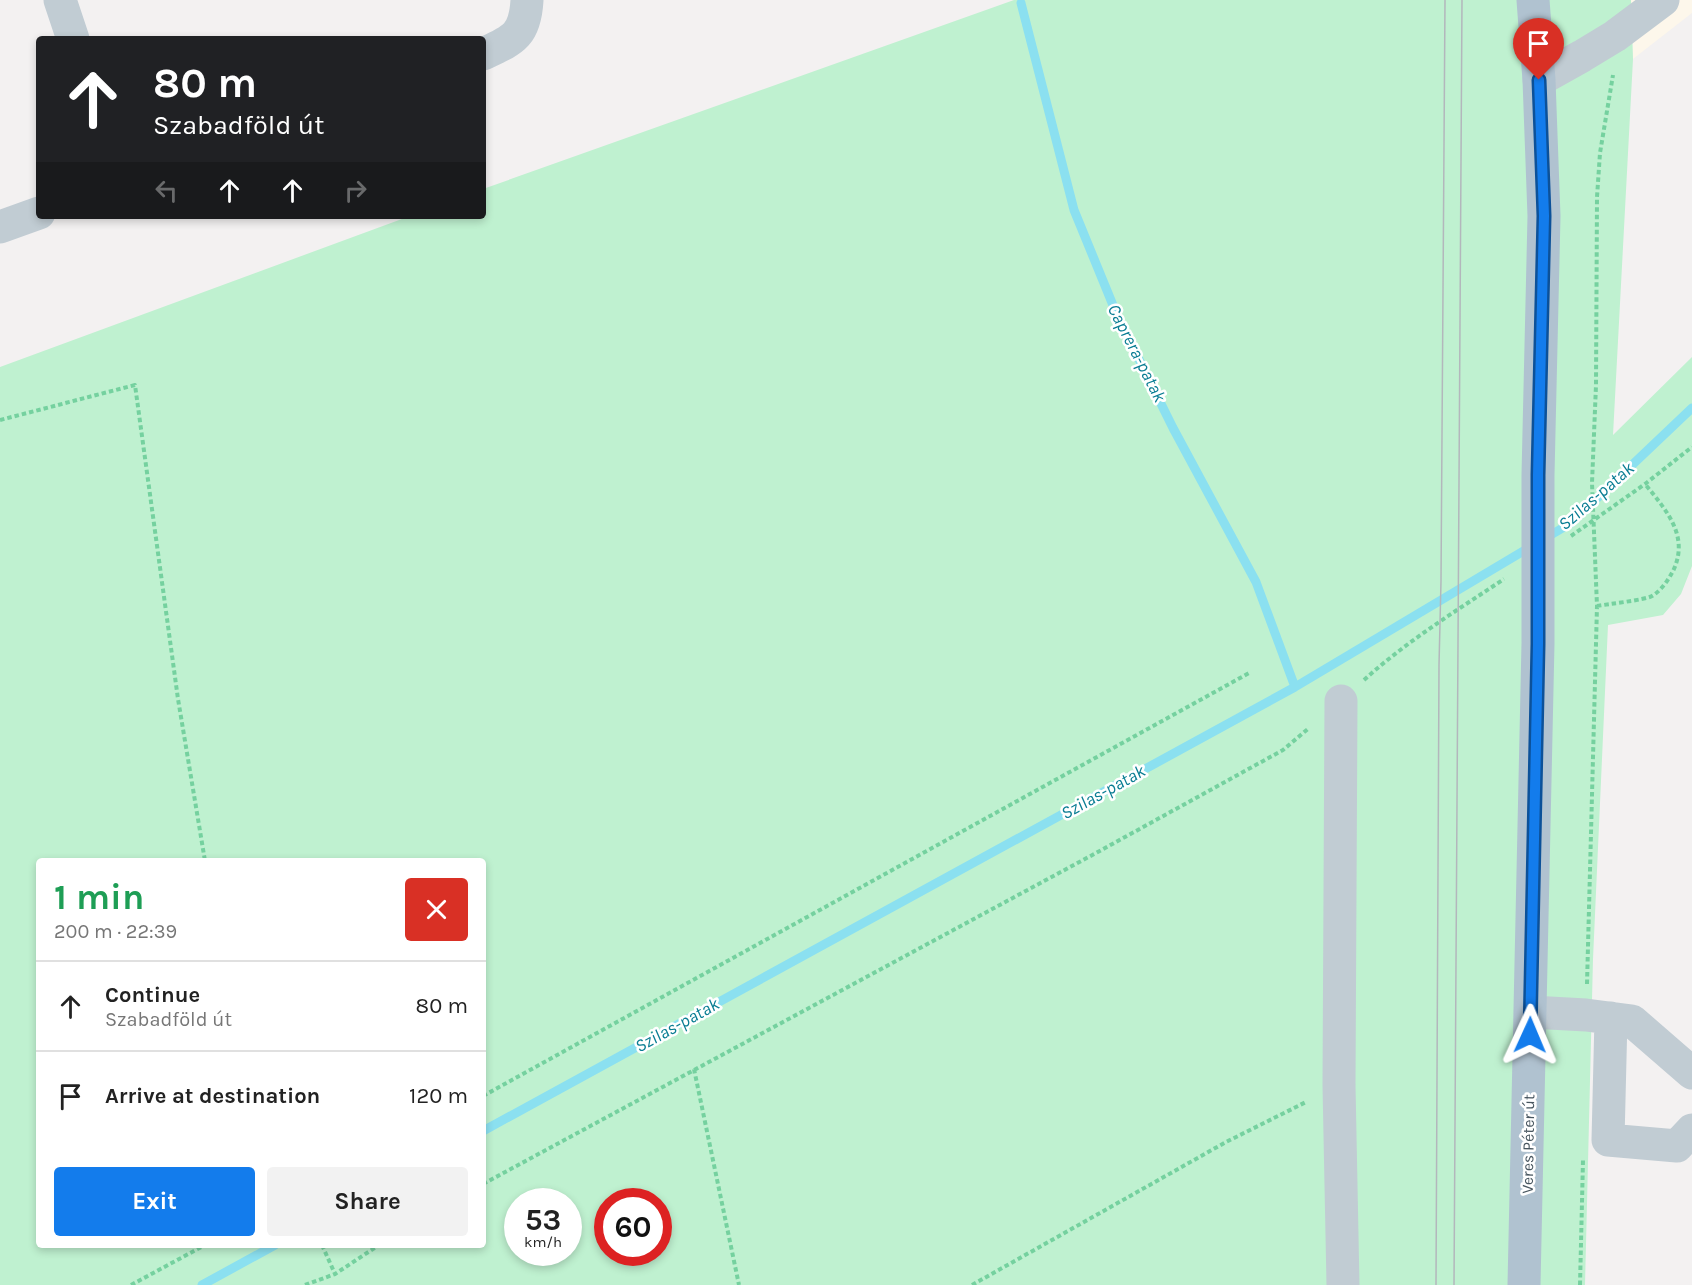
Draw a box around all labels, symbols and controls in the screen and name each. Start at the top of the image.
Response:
pin [1513,18,1564,80]
icon: arrive [1522,27,1555,60]
text: 80 m [153,58,257,108]
icon: ahead [54,60,132,138]
text: Szabadföld út [153,109,324,141]
icon: left [150,174,183,207]
icon: ahead [213,174,246,207]
icon: ahead [276,174,309,207]
icon: right [339,174,372,207]
water label: Caprera-patak [1103,300,1171,406]
water label: Szilas-patak [1554,457,1639,535]
water label: Szilas-patak [1057,759,1150,824]
text: 1 min [54,876,144,918]
button: close [405,878,468,941]
text: 200 m · 22:39 [54,920,177,943]
text: Continue [105,982,200,1008]
icon: ahead [54,990,87,1023]
water label: Szilas-patak [631,992,724,1057]
text: 80 m [416,993,468,1019]
position arrow [1498,1003,1562,1067]
text: Szabadföld út [105,1008,232,1031]
icon: arrive [54,1080,87,1113]
text: Arrive at destination [105,1083,320,1109]
text: 120 m [409,1083,468,1109]
street label: Veres Péter út [1518,1094,1538,1194]
button: Exit [54,1167,255,1236]
button: Share [267,1167,468,1236]
speed limit sign: 60 [594,1188,672,1266]
text: 53 [525,1202,561,1238]
text: km/h [524,1233,562,1251]

